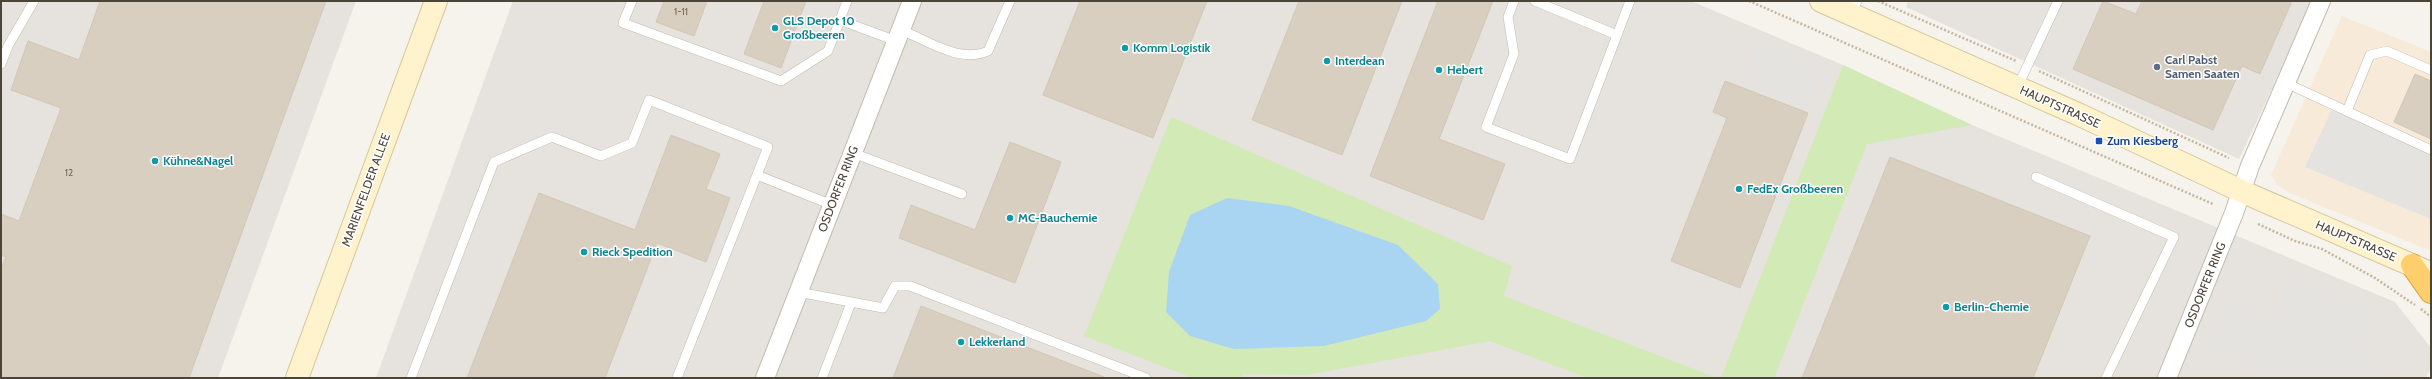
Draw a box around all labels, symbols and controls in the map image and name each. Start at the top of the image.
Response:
house number: 1-11 [674,5,688,18]
place label: GLS Depot 10 Großbeeren [783,13,855,42]
marker: GLS Depot 10 Großbeeren [770,23,780,33]
place label: Komm Logistik [1133,40,1211,55]
marker: Komm Logistik [1120,43,1130,53]
place label: Carl Pabst Samen Saaten [2165,52,2240,81]
place label: Interdean [1335,53,1385,68]
marker: Interdean [1322,56,1332,66]
place label: Hebert [1447,62,1483,77]
marker: Carl Pabst Samen Saaten [2152,62,2162,72]
marker: Hebert [1434,65,1444,75]
street label: HAUPTSTRASSE [2018,82,2103,131]
street label: MARIENFELDER ALLEE [338,131,393,249]
place label: Zum Kiesberg [2107,133,2178,148]
marker: Zum Kiesberg [2094,136,2104,146]
street label: OSDORFER RING [814,144,861,234]
place label: Kühne&Nagel [163,153,233,168]
marker: Kühne&Nagel [150,156,160,166]
house number: 12 [65,166,73,179]
place label: FedEx Großbeeren [1747,181,1843,196]
marker: FedEx Großbeeren [1734,184,1744,194]
place label: MC-Bauchemie [1018,210,1098,225]
marker: MC-Bauchemie [1005,213,1015,223]
street label: HAUPTSTRASSE [2314,217,2399,264]
street label: OSDORFER RING [2181,240,2229,330]
place label: Rieck Spedition [592,244,673,259]
marker: Rieck Spedition [579,247,589,257]
place label: Berlin-Chemie [1954,299,2029,314]
marker: Berlin-Chemie [1941,302,1951,312]
place label: Lekkerland [969,334,1025,349]
marker: Lekkerland [956,337,966,347]

